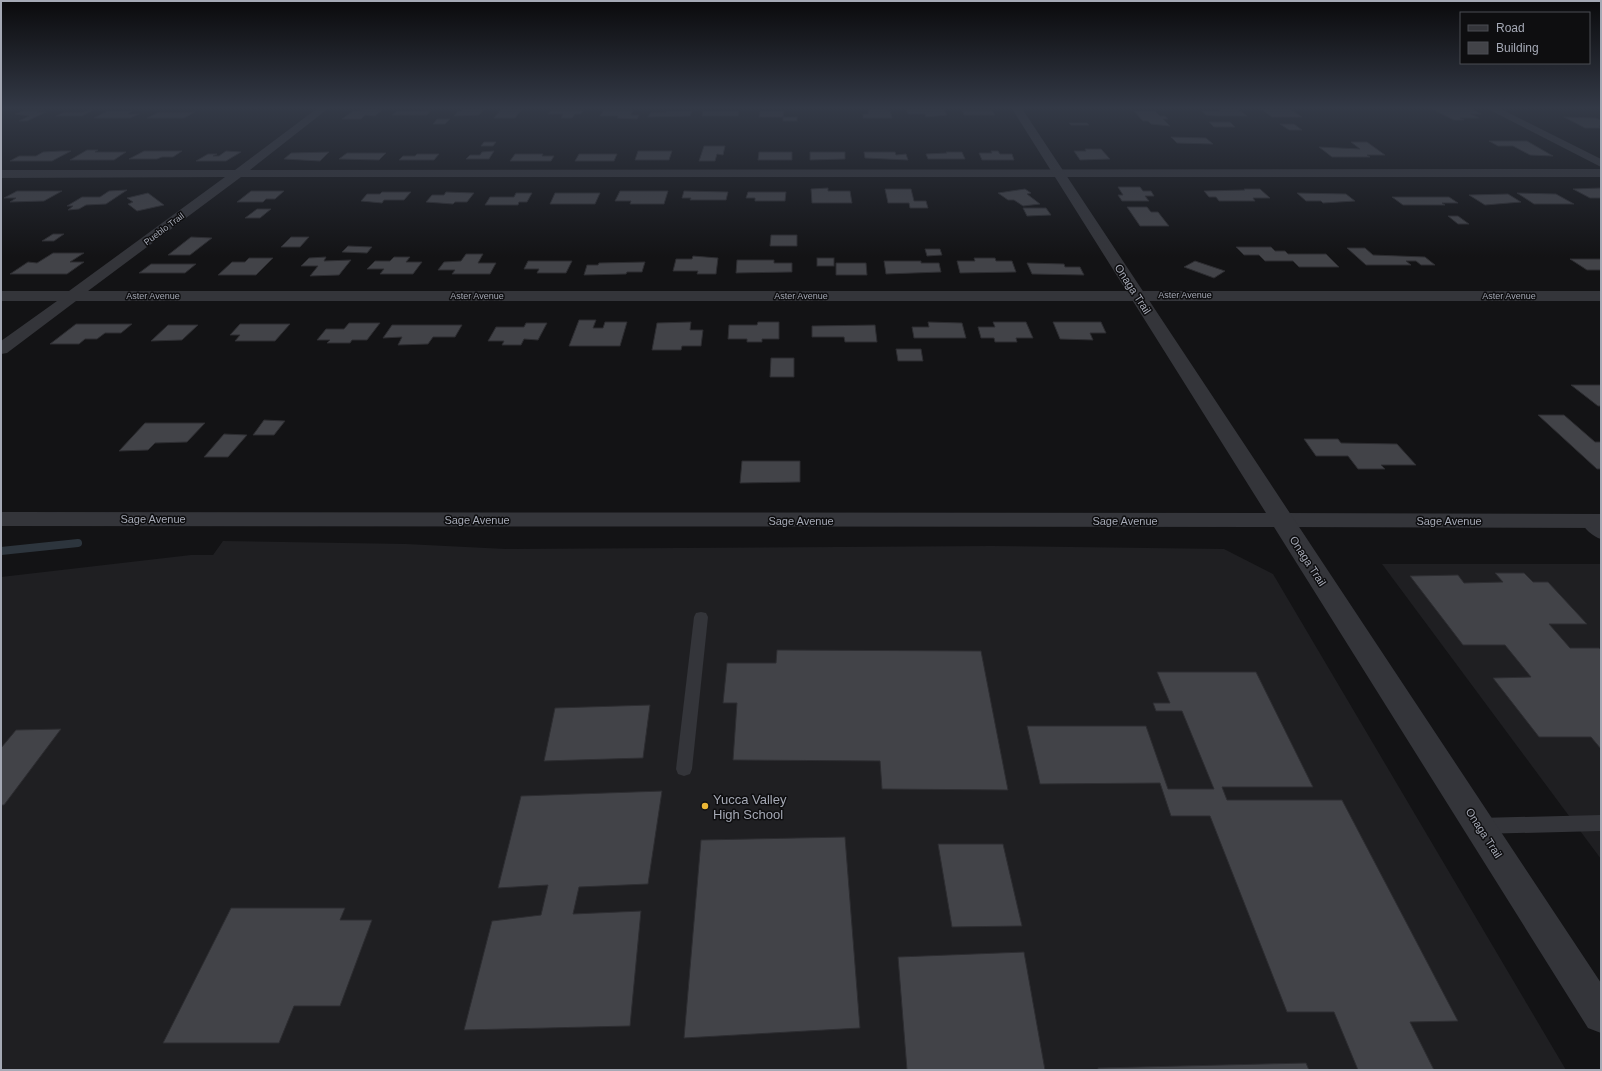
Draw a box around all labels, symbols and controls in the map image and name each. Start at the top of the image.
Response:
legend [1460,12,1590,64]
text: Road [1496,21,1525,35]
text: Building [1496,41,1539,55]
street label: Pueblo Trail [142,211,186,247]
street label: Onaga Trail [1112,262,1154,316]
street label: Aster Avenue [1158,290,1212,300]
street label: Aster Avenue [126,291,180,301]
street label: Aster Avenue [450,291,504,301]
street label: Aster Avenue [774,291,828,301]
street label: Aster Avenue [1482,291,1536,301]
street label: Sage Avenue [120,513,186,525]
street label: Sage Avenue [444,514,510,526]
street label: Sage Avenue [768,515,834,527]
street label: Sage Avenue [1092,515,1158,527]
street label: Sage Avenue [1416,515,1482,527]
street label: Onaga Trail [1287,534,1329,588]
place label: Yucca Valley High School [713,792,787,822]
marker: Yucca Valley High School [700,801,710,811]
street label: Onaga Trail [1463,806,1505,860]

